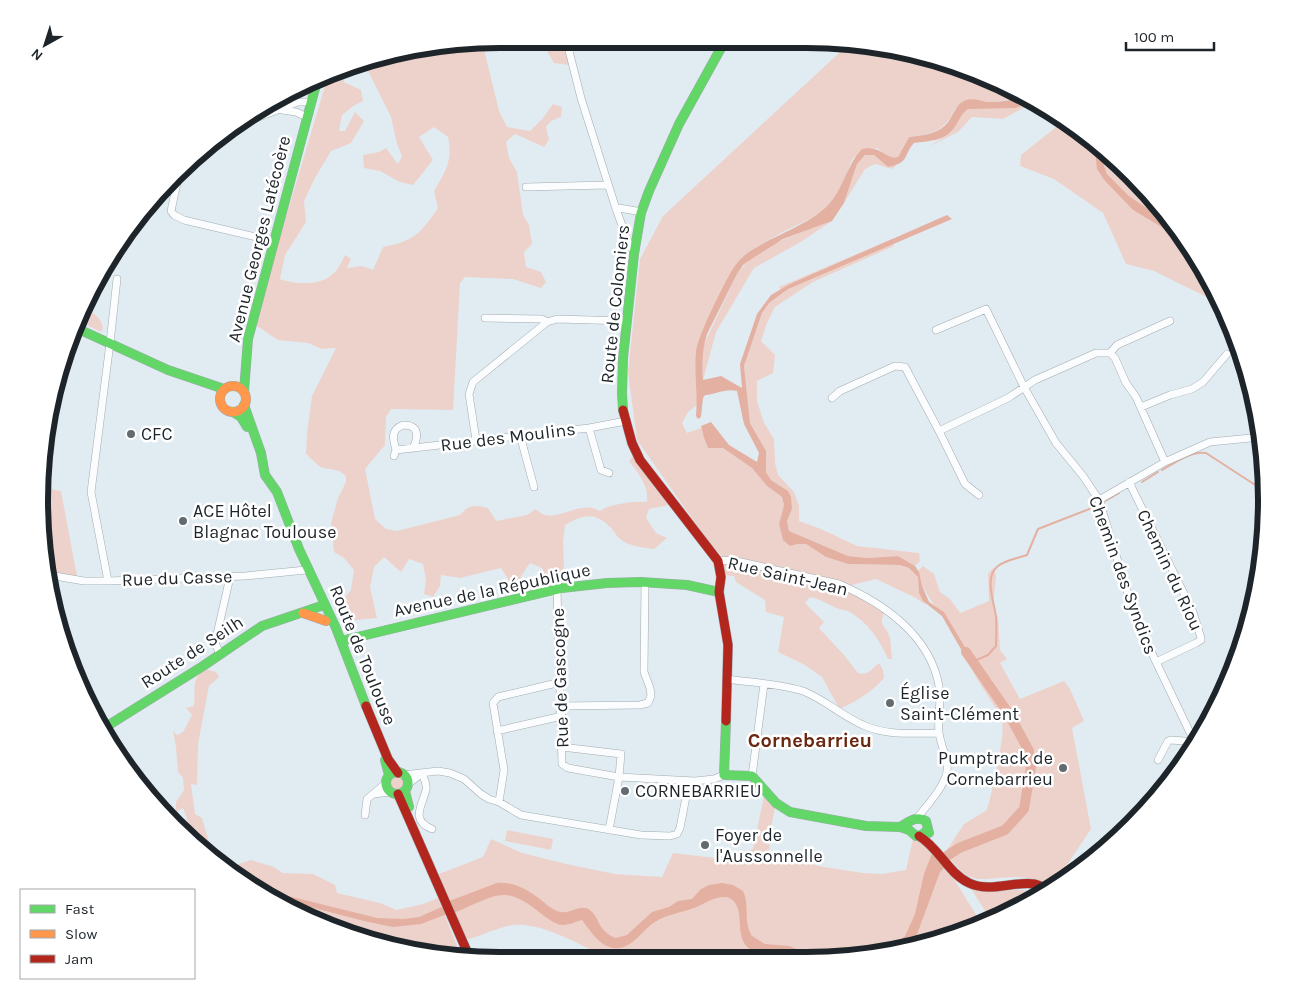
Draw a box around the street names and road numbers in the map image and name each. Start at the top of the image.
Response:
street label: Avenue Georges Latécoère [223,133,295,345]
street label: Route de Colomiers [596,224,634,384]
street label: Rue des Moulins [439,418,577,456]
street label: Chemin des Syndics [1084,493,1162,657]
street label: Chemin du Riou [1132,506,1208,634]
street label: Rue Saint-Jean [726,551,850,601]
street label: Avenue de la République [392,558,592,622]
street label: Rue du Casse [121,565,233,591]
street label: Route de Toulouse [325,582,401,728]
street label: Rue de Gascogne [547,608,573,748]
street label: Route de Seilh [137,611,247,693]

